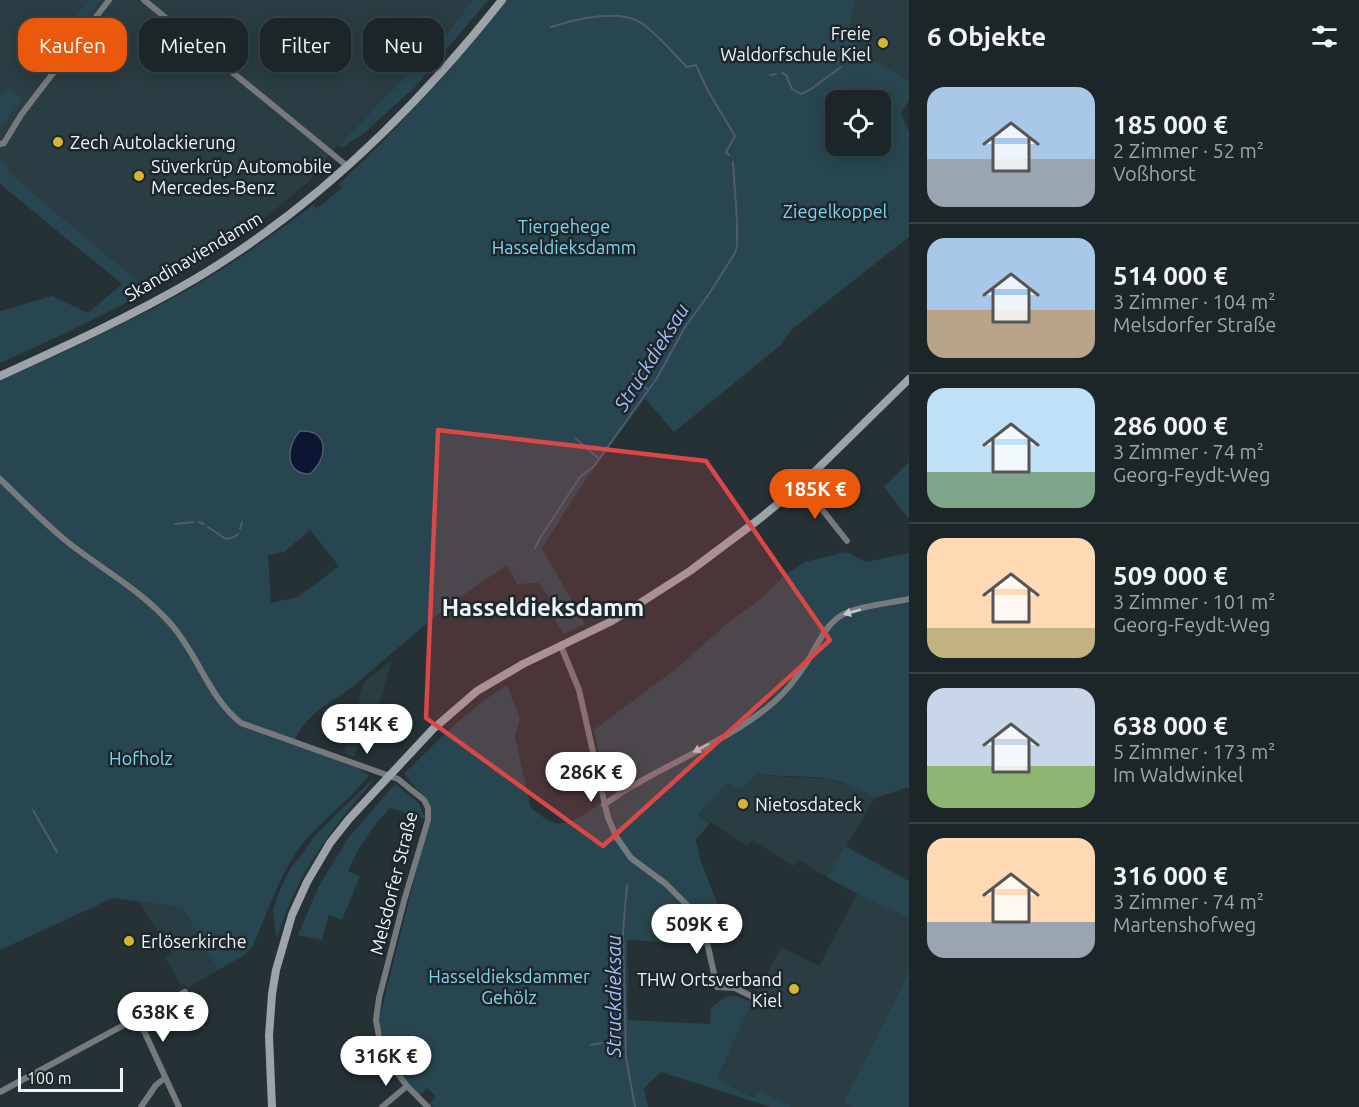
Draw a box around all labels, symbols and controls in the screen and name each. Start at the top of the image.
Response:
chip: Kaufen [18,18,127,72]
chip: Mieten [139,18,248,72]
chip: Filter [260,18,351,72]
chip: Neu [363,18,444,72]
icon: filters [1308,20,1341,53]
text: 6 Objekte [927,22,1046,51]
place label: Freie Waldorfschule Kiel [720,23,871,64]
marker: Freie Waldorfschule Kiel [876,36,890,50]
map controls [825,90,891,156]
button: locate [825,90,891,156]
text: 185 000 € [1113,110,1228,139]
icon: home [975,111,1047,183]
place label: Zech Autolackierung [70,132,236,152]
marker: Zech Autolackierung [51,135,65,149]
text: 2 Zimmer · 52 m² [1113,139,1264,162]
place label: Süverkrüp Automobile Mercedes-Benz [151,156,332,197]
text: Voßhorst [1113,162,1196,185]
marker: Süverkrüp Automobile Mercedes-Benz [132,169,146,183]
park label: Ziegelkoppel [783,201,888,221]
street label: Skandinaviendamm [121,207,265,305]
park label: Tiergehege Hasseldieksdamm [492,216,636,257]
text: 514 000 € [1113,261,1228,290]
icon: home [975,262,1047,334]
text: 3 Zimmer · 104 m² [1113,290,1275,313]
water label: Struckdieksau [608,299,693,416]
text: Melsdorfer Straße [1113,313,1276,336]
text: 286 000 € [1113,411,1228,440]
icon: home [975,412,1047,484]
text: 3 Zimmer · 74 m² [1113,440,1264,463]
text: Georg-Feydt-Weg [1113,463,1271,486]
pin: 185K € [766,469,864,520]
text: 185K € [783,477,847,500]
text: 509 000 € [1113,561,1228,590]
icon: home [975,562,1047,634]
text: 3 Zimmer · 101 m² [1113,590,1275,613]
district label: Hasseldieksdamm [442,594,644,621]
one-way arrow [843,608,861,617]
text: Georg-Feydt-Weg [1113,613,1271,636]
pin: 514K € [318,704,416,755]
text: 638 000 € [1113,711,1228,740]
text: 514K € [335,712,399,735]
icon: home [975,712,1047,784]
text: 5 Zimmer · 173 m² [1113,740,1275,763]
one-way arrow [692,743,709,753]
park label: Hofholz [109,748,173,768]
pin: 286K € [542,752,640,803]
text: 286K € [559,760,623,783]
text: Im Waldwinkel [1113,763,1243,786]
place label: Nietosdateck [755,794,862,814]
marker: Nietosdateck [736,797,750,811]
street label: Melsdorfer Straße [366,809,420,957]
text: 316 000 € [1113,861,1228,890]
icon: home [975,862,1047,934]
text: 3 Zimmer · 74 m² [1113,890,1264,913]
pin: 509K € [648,904,746,955]
text: 509K € [665,912,729,935]
text: Martenshofweg [1113,913,1256,936]
place label: Erlöserkirche [141,931,247,951]
marker: Erlöserkirche [122,934,136,948]
water label: Struckdieksau [602,935,625,1058]
park label: Hasseldieksdammer Gehölz [428,966,590,1007]
place label: THW Ortsverband Kiel [637,969,782,1010]
marker: THW Ortsverband Kiel [787,982,801,996]
pin: 638K € [114,992,212,1043]
text: 638K € [131,1000,195,1023]
pin: 316K € [337,1036,435,1087]
text: 316K € [354,1044,418,1067]
scale bar [18,1065,123,1092]
text: 100 m [27,1069,72,1087]

